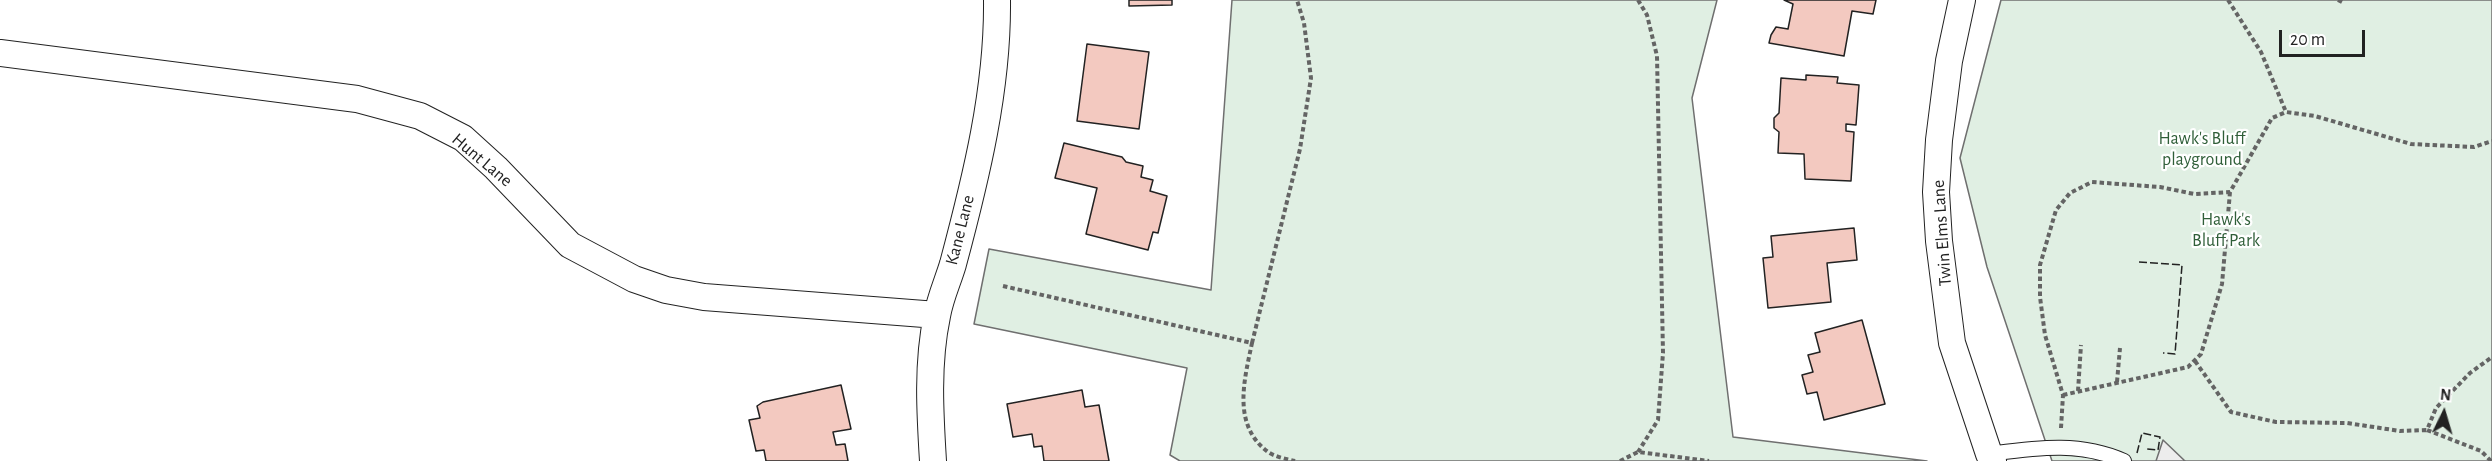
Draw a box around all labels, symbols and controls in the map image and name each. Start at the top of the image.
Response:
scale bar [2282,18,2368,56]
text: 20 m [2290,31,2325,49]
street label: Hunt Lane [447,128,517,192]
park label: Hawk's Bluff playground [2159,128,2245,170]
street label: Twin Elms Lane [1928,179,1956,287]
street label: Kane Lane [941,193,979,267]
park label: Hawk's Bluff Park [2192,209,2260,252]
north arrow [2414,383,2474,443]
text: N [2439,387,2452,404]

